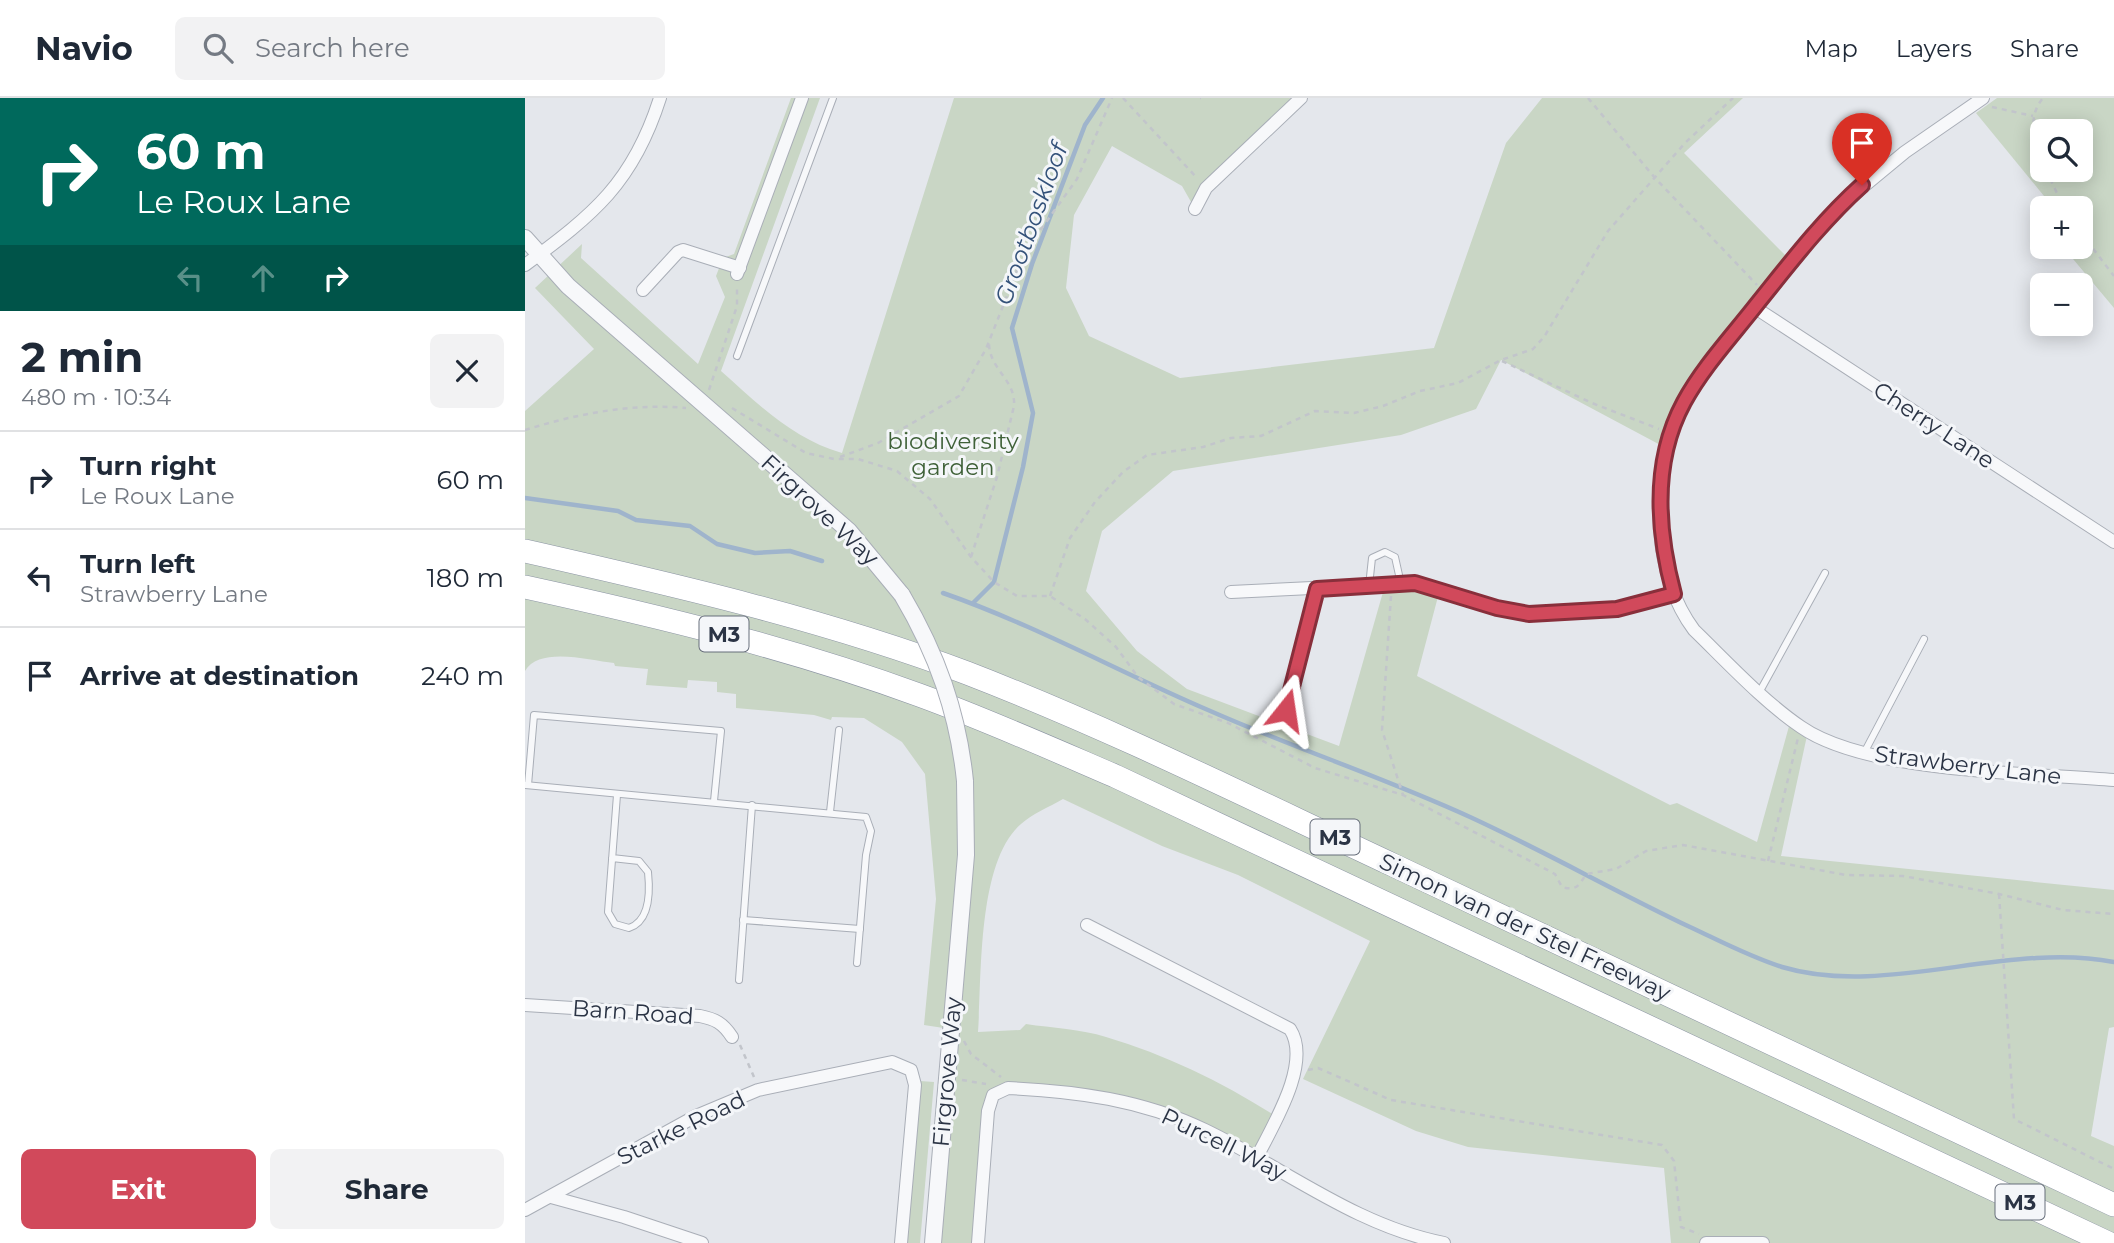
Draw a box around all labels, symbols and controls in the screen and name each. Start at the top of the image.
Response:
search box [175,17,665,80]
text: Navio [35,28,133,68]
icon: search [199,29,237,67]
text: Search here [255,32,410,64]
text: Map [1804,34,1858,63]
text: Layers [1896,34,1972,63]
text: Share [2010,34,2079,63]
pin [1832,113,1892,185]
map controls [2030,119,2093,336]
button: search [2030,119,2093,182]
text: 60 m [136,122,266,181]
icon: arrive [1843,124,1881,162]
icon: right [21,126,112,217]
water label: Grootboskloof [988,136,1075,309]
text: Le Roux Lane [136,182,351,221]
button: + [2030,196,2093,259]
icon: left [171,259,209,297]
icon: ahead [244,259,282,297]
icon: right [317,259,355,297]
button: − [2030,273,2093,336]
text: 2 min [21,331,143,383]
button: close [430,334,504,408]
street label: Cherry Lane [1868,375,2000,475]
text: 480 m · 10:34 [21,383,171,411]
park label: biodiversity garden [887,427,1019,481]
street label: Firgrove Way [755,448,885,572]
text: Turn right [80,450,216,482]
icon: right [21,461,59,499]
text: 60 m [437,464,504,496]
text: Le Roux Lane [80,482,235,510]
text: Turn left [80,548,196,580]
icon: left [21,559,59,597]
text: 180 m [426,562,504,594]
text: Strawberry Lane [80,580,268,608]
road number: M3 [699,616,749,652]
icon: arrive [21,657,59,695]
text: Arrive at destination [80,660,359,692]
text: 240 m [421,660,504,692]
position arrow [1249,673,1323,747]
street label: Strawberry Lane [1873,740,2063,790]
road number: M3 [1311,820,1359,854]
street label: Simon van der Stel Freeway [1375,847,1675,1007]
street label: Barn Road [571,994,695,1030]
street label: Firgrove Way [927,995,968,1148]
street label: Starke Road [612,1085,750,1171]
street label: Purcell Way [1157,1102,1292,1187]
button: Exit [21,1149,256,1229]
button: Share [270,1149,504,1229]
road number: M3 [1995,1184,2045,1220]

